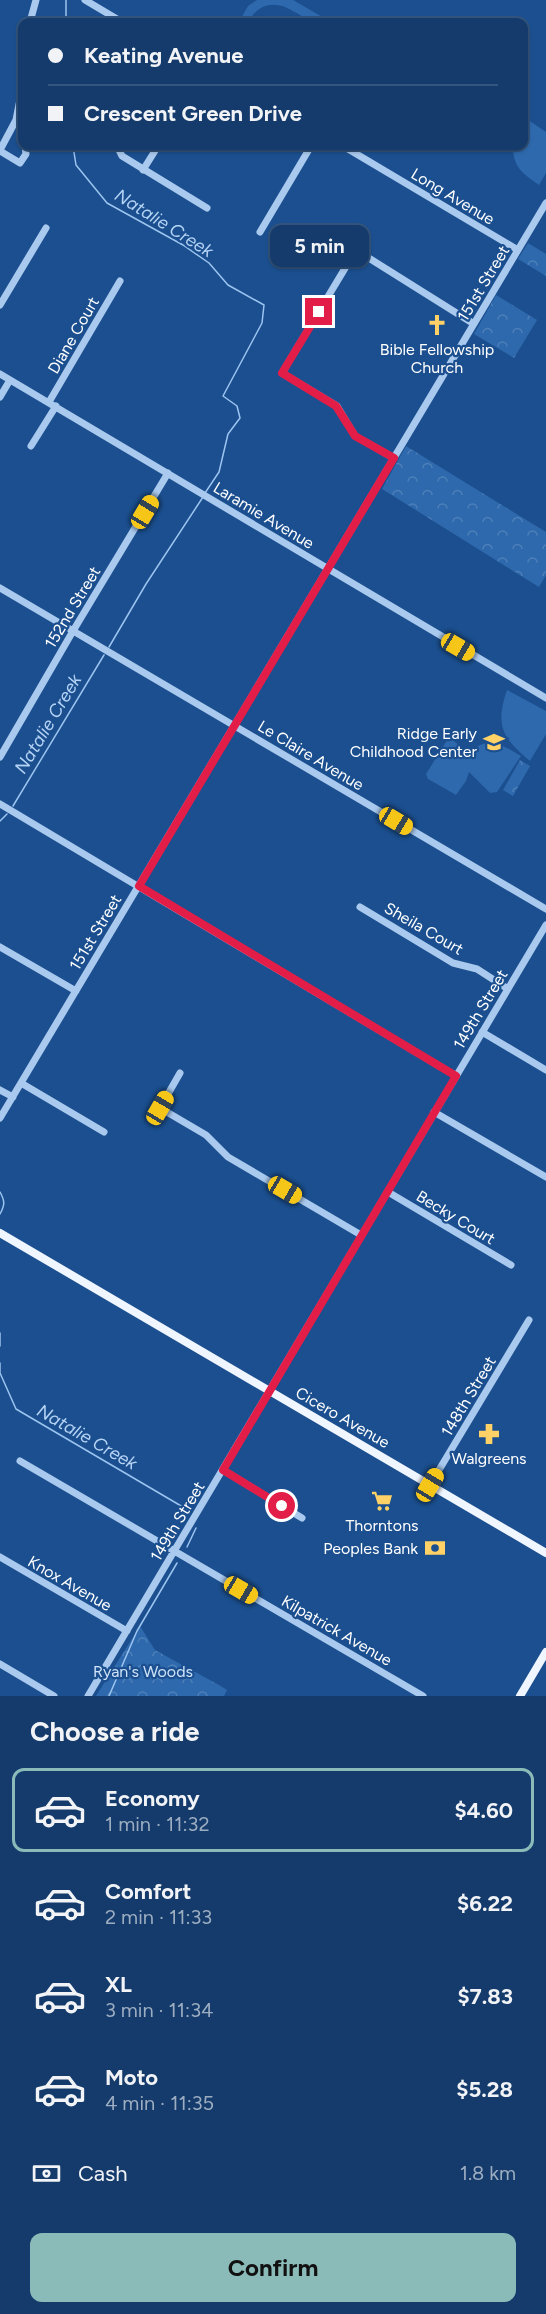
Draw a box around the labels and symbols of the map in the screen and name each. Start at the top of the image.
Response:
street label: Long Avenue [408,164,498,229]
water label: Natalie Creek [111,184,218,263]
callout: 5 min [270,225,368,267]
street label: 151st Street [453,242,513,324]
street label: Diane Court [44,293,103,377]
route end [305,298,332,325]
church icon: Bible Fellowship Church [425,313,449,337]
place label: Bible Fellowship Church [380,340,494,377]
street label: Laramie Avenue [210,478,318,553]
car [128,492,162,532]
street label: 152nd Street [41,563,104,651]
car [438,630,478,664]
water label: Natalie Creek [10,669,87,778]
street label: Le Claire Avenue [254,716,367,795]
place label: Ridge Early Childhood Center [350,724,478,761]
school or university icon: Ridge Early Childhood Center [482,730,506,754]
car [376,804,416,838]
street label: 151st Street [65,891,125,973]
street label: Sheila Court [381,898,467,959]
street label: 149th Street [449,966,512,1052]
car [143,1088,177,1128]
car [265,1173,305,1207]
street label: Becky Court [413,1186,499,1248]
street label: 148th Street [437,1353,500,1440]
street label: Cicero Avenue [292,1383,393,1452]
water label: Natalie Creek [33,1399,142,1475]
pharmacy icon: Walgreens [477,1422,501,1446]
place label: Walgreens [451,1449,527,1468]
car [413,1465,447,1505]
street label: 149th Street [146,1478,209,1564]
supermarket icon: Thorntons [370,1489,394,1513]
route start [268,1492,295,1519]
place label: Thorntons [345,1516,419,1535]
bank icon: Peoples Bank [423,1536,447,1560]
place label: Peoples Bank [323,1539,418,1558]
street label: Knox Avenue [25,1552,115,1615]
car [221,1573,261,1607]
street label: Kilpatrick Avenue [278,1591,396,1670]
park label: Ryan's Woods [93,1662,193,1681]

